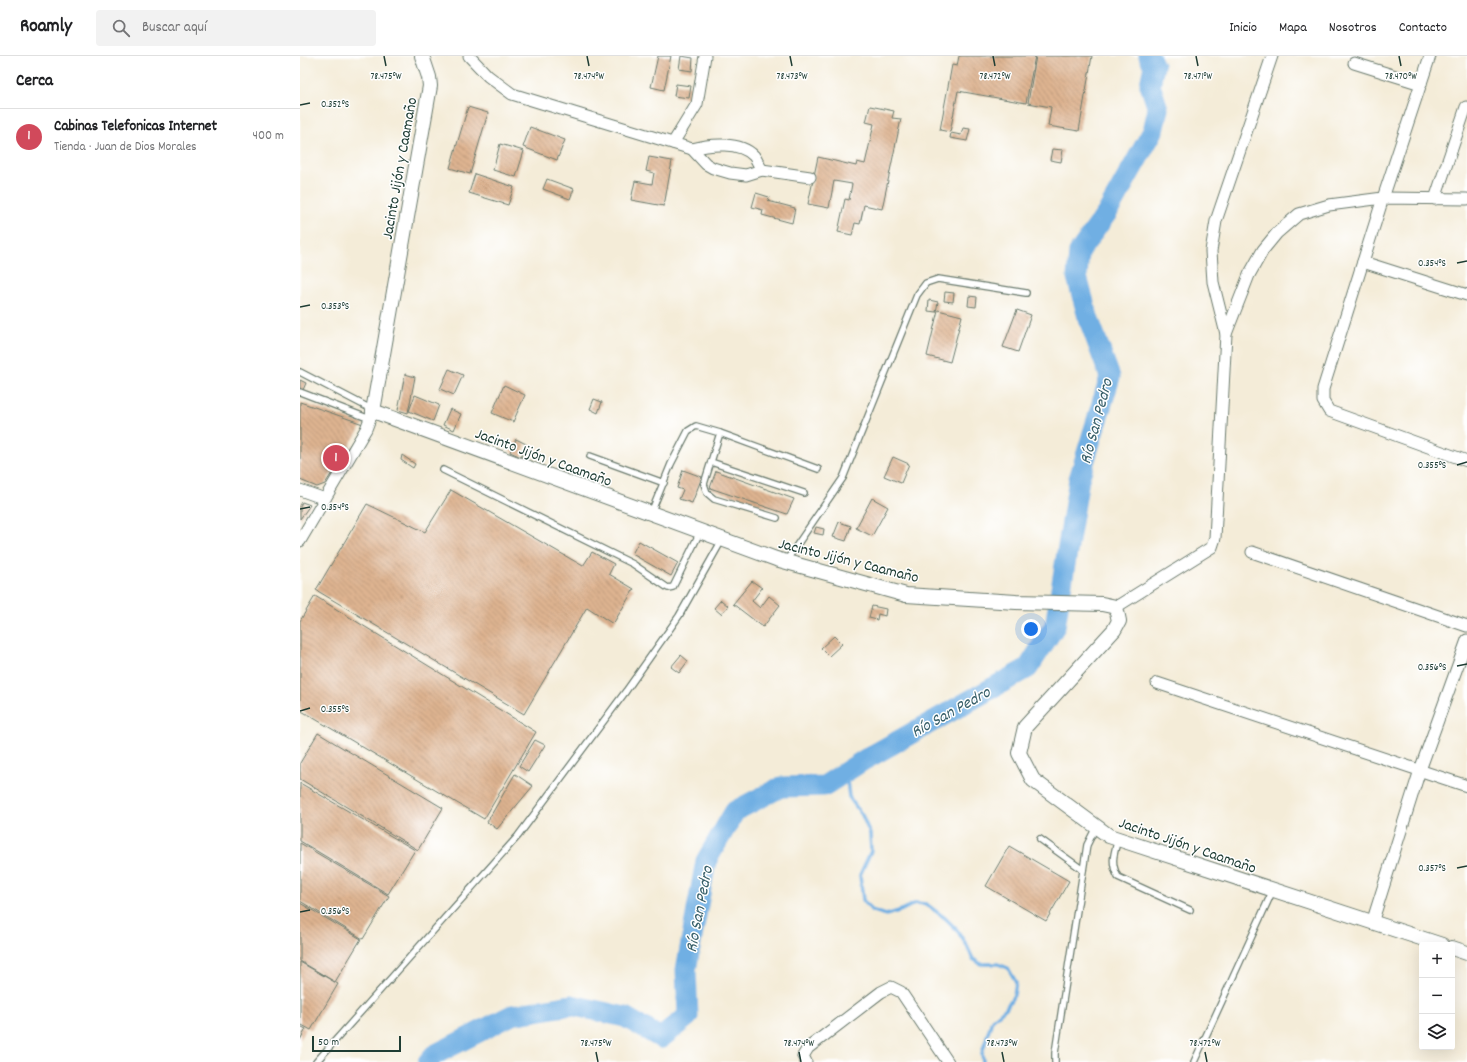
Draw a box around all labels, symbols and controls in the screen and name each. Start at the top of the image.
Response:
search box [96,10,376,46]
text: Roamly [20,14,72,41]
icon: search [110,17,132,39]
text: Buscar aquí [142,17,207,39]
text: Inicio [1229,18,1257,38]
text: Mapa [1279,18,1307,38]
text: Nosotros [1329,18,1377,38]
text: Contacto [1399,18,1447,38]
text: Cerca [16,70,53,94]
text: 78.475°W [370,70,402,84]
text: 78.474°W [574,70,605,84]
text: 78.473°W [777,70,808,84]
text: 78.472°W [980,70,1011,84]
text: 78.471°W [1184,70,1213,84]
text: 78.470°W [1385,70,1417,84]
street label: Jacinto Jijón y Caamaño [377,96,424,241]
text: 0.352°S [321,98,349,112]
text: Cabinas Telefonicas Internet [54,116,217,138]
text: 1 [28,127,30,146]
text: 400 m [253,127,284,146]
text: Tienda · Juan de Dios Morales [54,138,197,157]
text: 0.354°S [1418,257,1446,271]
text: 0.353°S [321,300,349,314]
water label: Río San Pedro [1075,375,1121,467]
street label: Jacinto Jijón y Caamaño [472,423,615,494]
pin: 1 [323,443,349,473]
text: 0.355°S [1418,459,1446,473]
text: 0.354°S [321,501,349,515]
street label: Jacinto Jijón y Caamaño [776,533,921,590]
your location [1021,619,1041,639]
text: 0.356°S [1418,661,1446,675]
water label: Río San Pedro [908,681,997,745]
text: 0.355°S [321,703,349,717]
street label: Jacinto Jijón y Caamaño [1115,812,1259,881]
text: 0.357°S [1418,862,1446,876]
water label: Río San Pedro [681,863,721,955]
text: 0.356°S [321,905,349,919]
map controls [1419,942,1455,1050]
button: + [1419,942,1455,978]
button: − [1419,978,1455,1014]
button: layers [1419,1014,1455,1050]
scale bar [312,1034,401,1053]
text: 50 m [318,1035,339,1051]
text: 78.475°W [580,1037,612,1051]
text: 78.474°W [784,1037,815,1051]
text: 78.473°W [987,1037,1018,1051]
text: 78.472°W [1190,1037,1221,1051]

